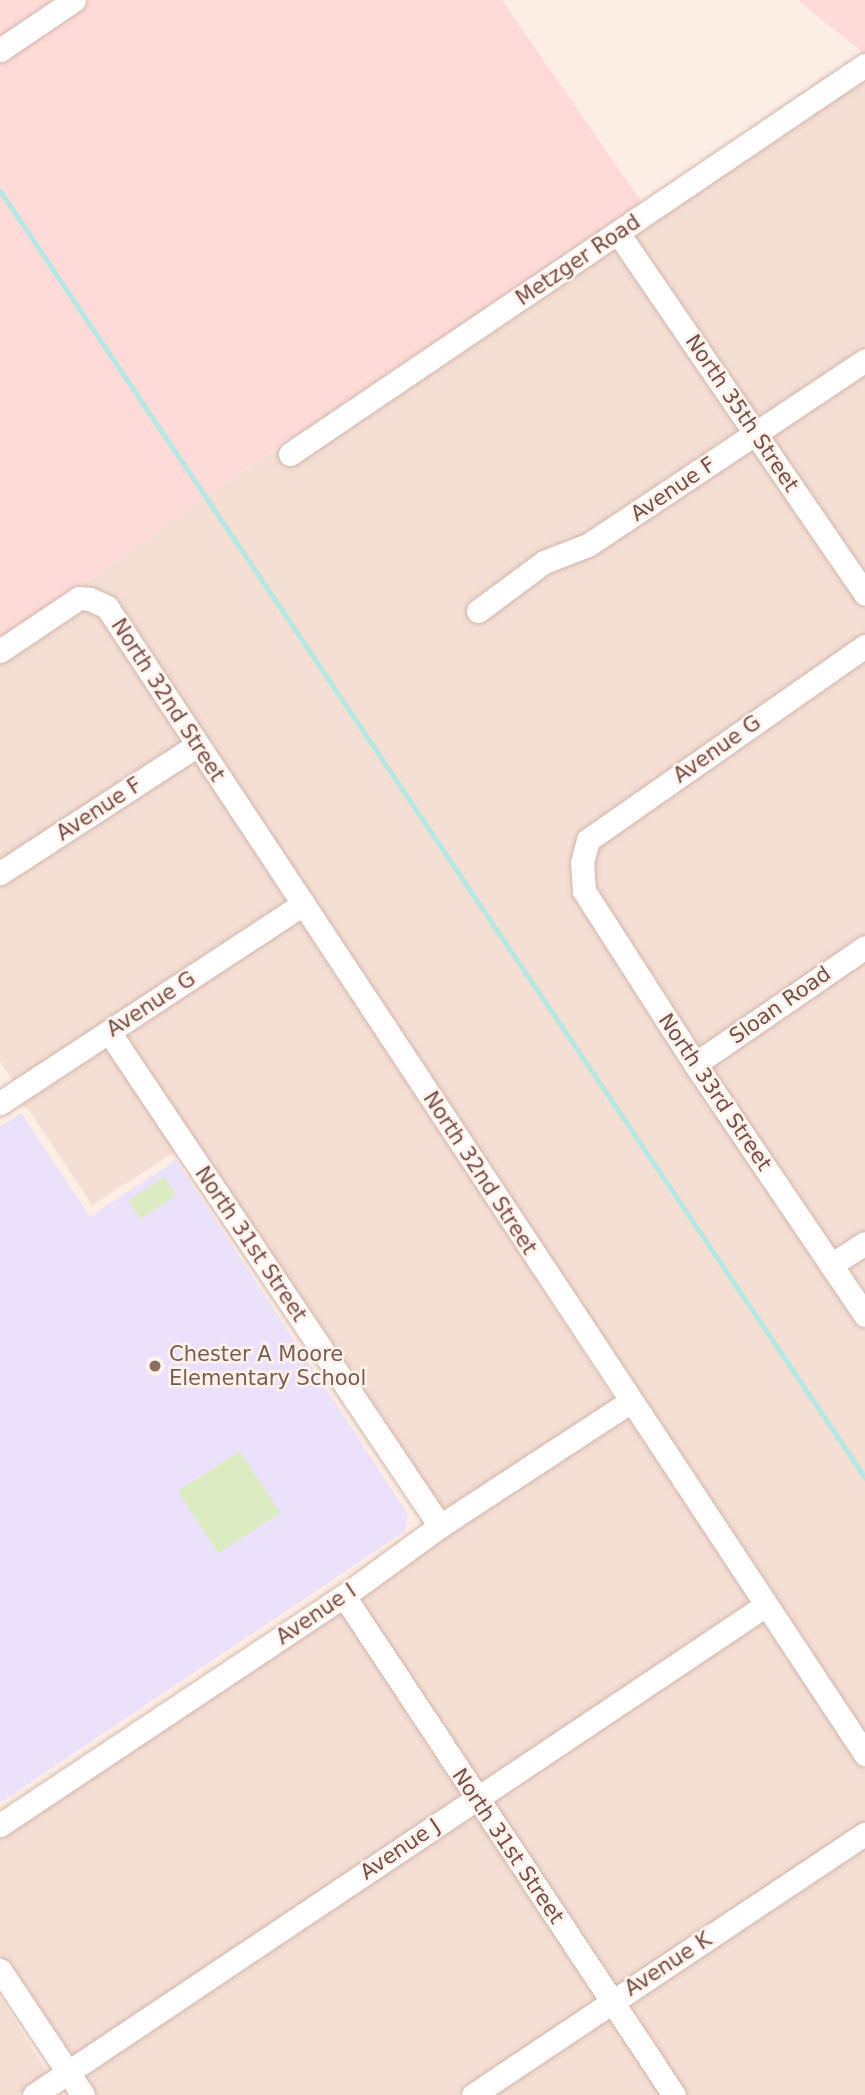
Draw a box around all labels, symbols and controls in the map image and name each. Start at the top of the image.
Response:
street label: Metzger Road [511,209,645,311]
street label: North 35th Street [680,330,804,496]
street label: Avenue F [626,451,720,527]
street label: North 32nd Street [106,614,230,786]
street label: Avenue G [668,710,766,788]
street label: Avenue F [52,772,146,846]
street label: Sloan Road [725,961,835,1049]
street label: Avenue G [102,966,200,1042]
street label: North 33rd Street [653,1009,777,1175]
street label: North 32nd Street [418,1087,542,1259]
street label: North 31st Street [190,1162,312,1326]
place label: Chester A Moore Elementary School [169,1341,366,1391]
marker: Chester A Moore Elementary School [147,1358,163,1374]
street label: Avenue I [271,1578,361,1650]
street label: North 31st Street [447,1764,569,1928]
street label: Avenue J [355,1813,445,1885]
street label: Avenue K [620,1927,716,2001]

